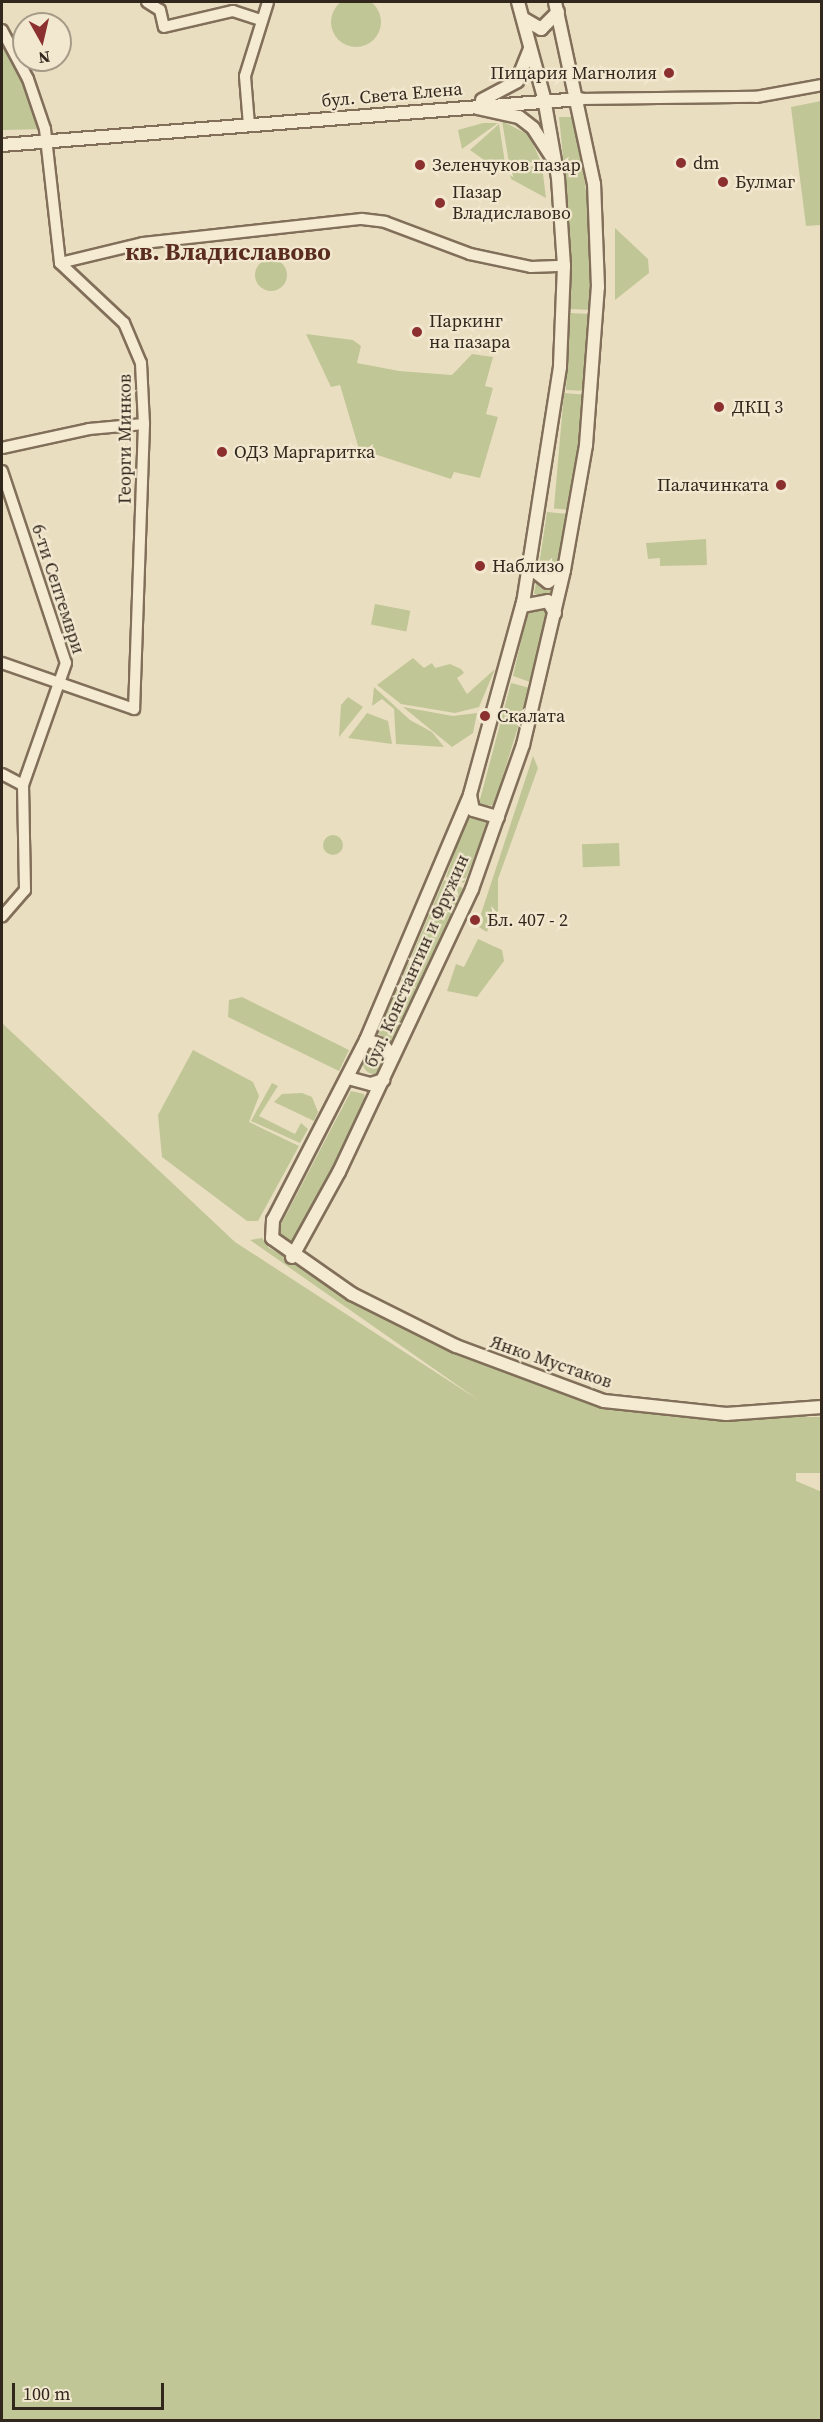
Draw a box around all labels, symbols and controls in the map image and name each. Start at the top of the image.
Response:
north arrow [12,12,72,72]
text: N [37,46,52,70]
place label: Пицария Магнолия [490,62,657,84]
marker: Пицария Магнолия [662,66,676,80]
street label: бул. Света Елена [321,78,463,112]
place label: dm [693,152,719,174]
place label: Зеленчуков пазар [432,154,581,176]
marker: dm [674,156,688,170]
marker: Зеленчуков пазар [413,158,427,172]
place label: Булмаг [735,171,795,193]
marker: Булмаг [716,175,730,189]
place label: Пазар Владиславово [452,182,571,224]
marker: Пазар Владиславово [433,196,447,210]
district label: кв. Владиславово [125,238,331,266]
place label: Паркинг на пазара [429,311,510,354]
marker: Паркинг на пазара [410,325,424,339]
street label: Георги Минков [114,374,136,504]
place label: ДКЦ 3 [732,396,783,418]
marker: ДКЦ 3 [710,398,728,416]
place label: ОДЗ Маргаритка [234,441,375,463]
marker: ОДЗ Маргаритка [215,445,229,459]
place label: Палачинката [657,474,769,496]
marker: Палачинката [774,478,788,492]
street label: 6-ти Септември [27,521,89,657]
place label: Наблизо [492,555,564,577]
marker: Наблизо [473,559,487,573]
place label: Скалата [497,705,565,727]
marker: Скалата [478,709,492,723]
street label: бул. Константин и Фружин [360,851,474,1071]
place label: Бл. 407 - 2 [487,909,568,931]
marker: Бл. 407 - 2 [468,913,482,927]
street label: Янко Мустаков [487,1331,615,1393]
scale bar [15,2371,166,2409]
text: 100 m [23,2381,70,2406]

